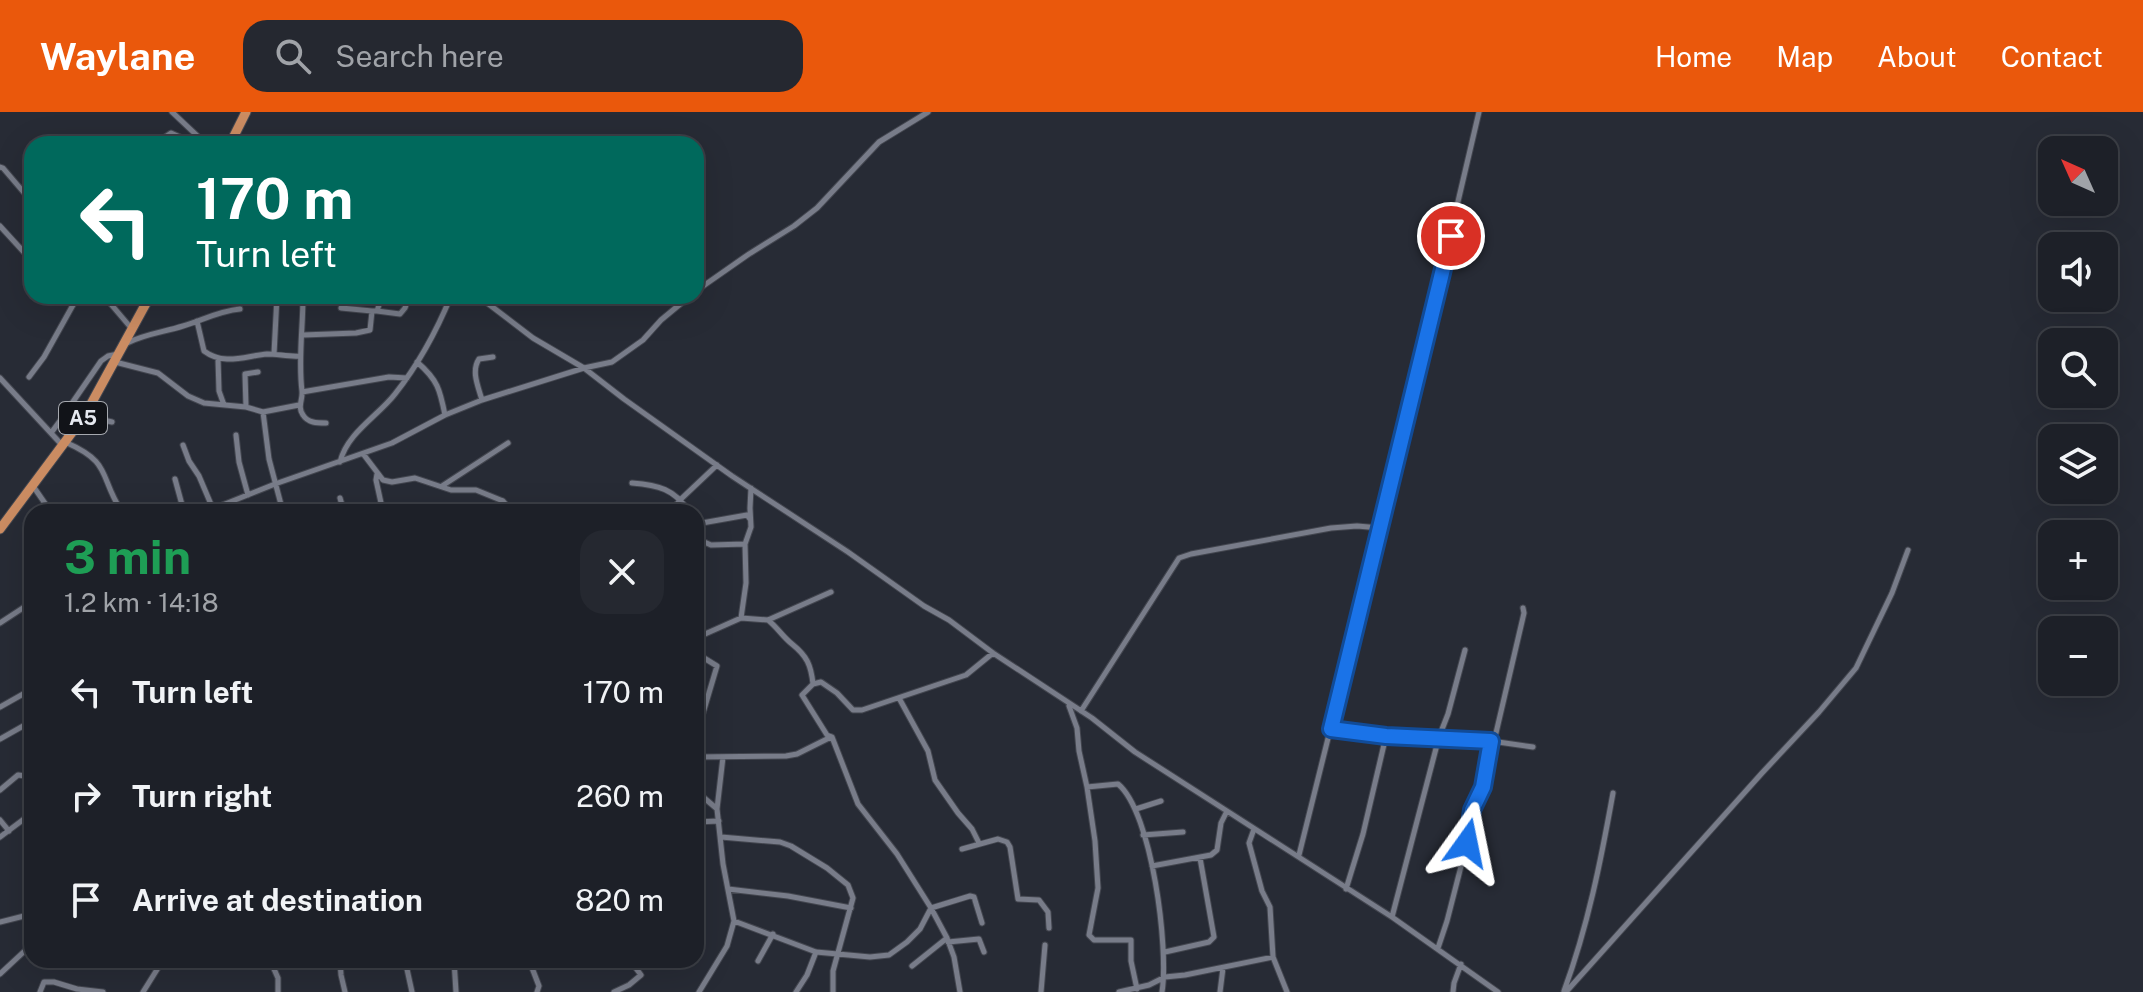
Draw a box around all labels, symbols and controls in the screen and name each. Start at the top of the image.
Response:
search box [243,20,803,92]
text: Waylane [40,34,195,79]
icon: search [271,34,315,78]
text: Search here [335,38,504,74]
text: Home [1655,40,1732,73]
text: Map [1776,40,1833,73]
text: About [1877,40,1957,73]
text: Contact [2001,40,2103,73]
north arrow [2038,136,2118,216]
map controls [2038,136,2118,696]
text: 170 m [196,166,353,232]
icon: left [64,168,168,272]
pin [1417,202,1485,270]
icon: arrive [1429,214,1473,258]
button: sound [2038,232,2118,312]
text: Turn left [196,233,337,275]
button: search [2038,328,2118,408]
road number: A5 [59,402,107,434]
button: layers [2038,424,2118,504]
button: + [2038,520,2118,600]
text: 3 min [64,528,191,585]
button: close [580,530,664,614]
text: 1.2 km · 14:18 [64,587,219,618]
button: − [2038,616,2118,696]
icon: left [64,670,108,714]
text: Turn left [132,674,253,710]
text: 170 m [583,674,664,710]
icon: right [64,774,108,818]
text: Turn right [132,778,272,814]
text: 260 m [576,778,664,814]
position arrow [1425,801,1509,885]
icon: arrive [64,878,108,922]
text: Arrive at destination [132,882,423,918]
text: 820 m [575,882,664,918]

